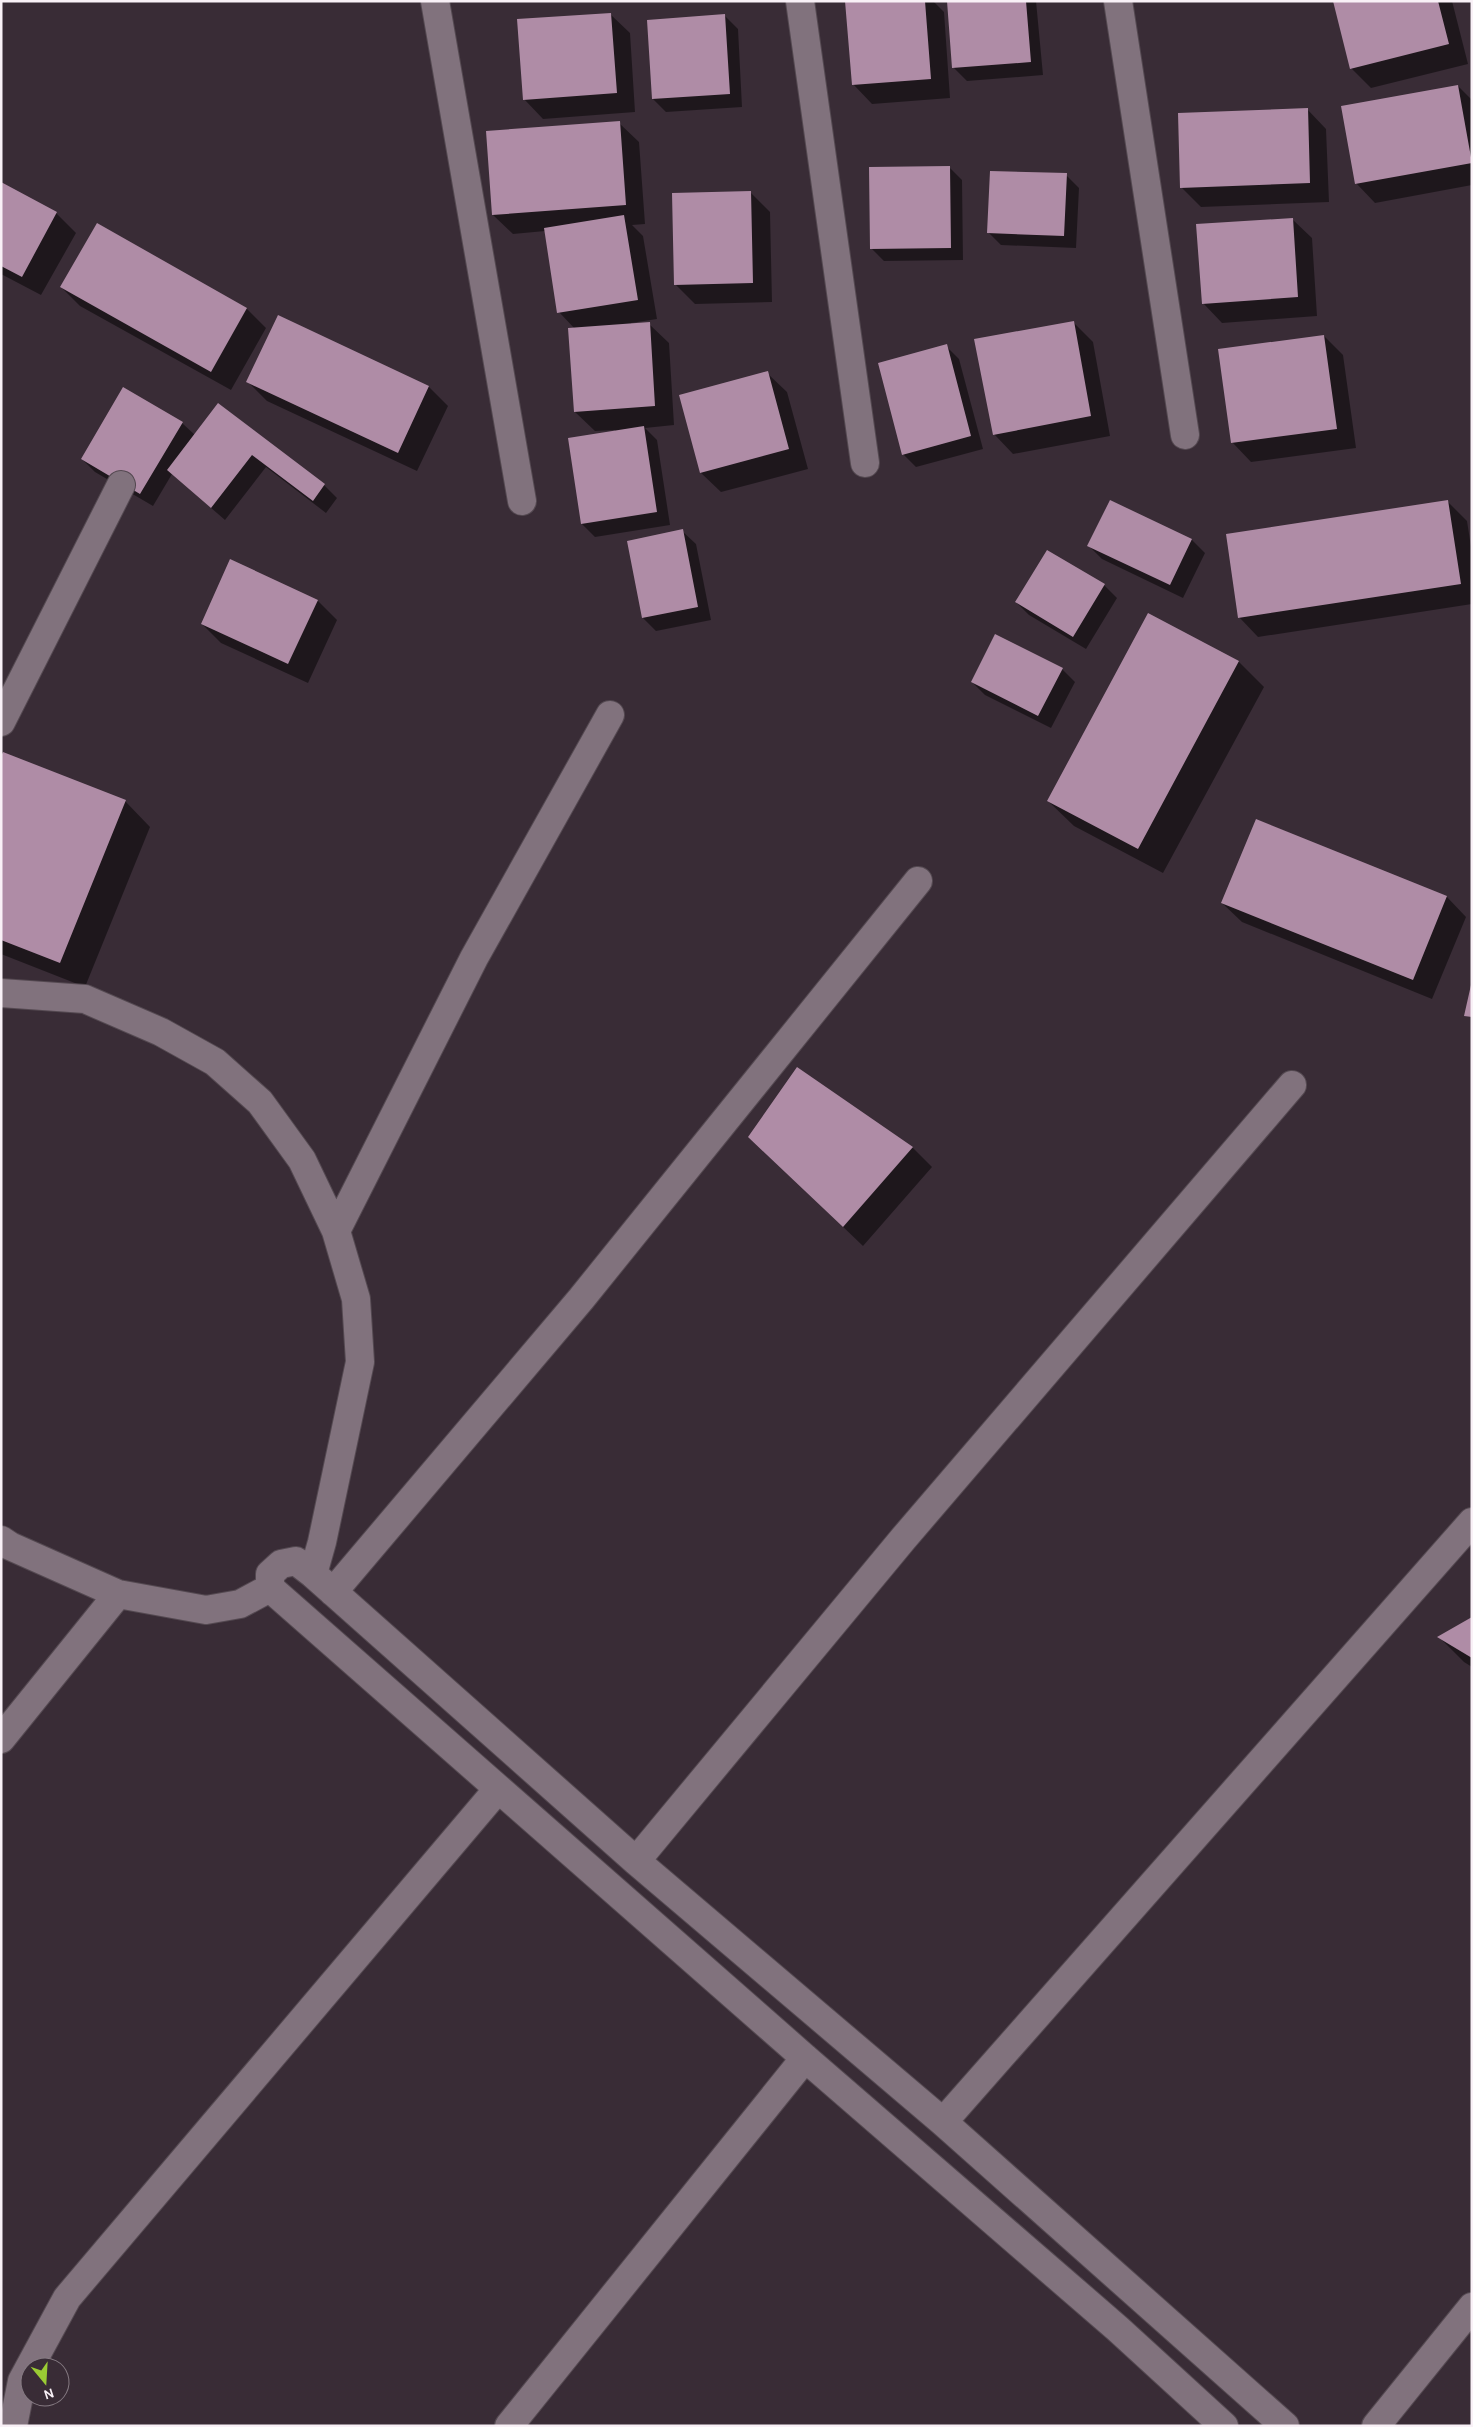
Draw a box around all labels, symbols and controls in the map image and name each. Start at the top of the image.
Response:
north arrow [20,2357,70,2407]
text: N [41,2384,56,2404]

